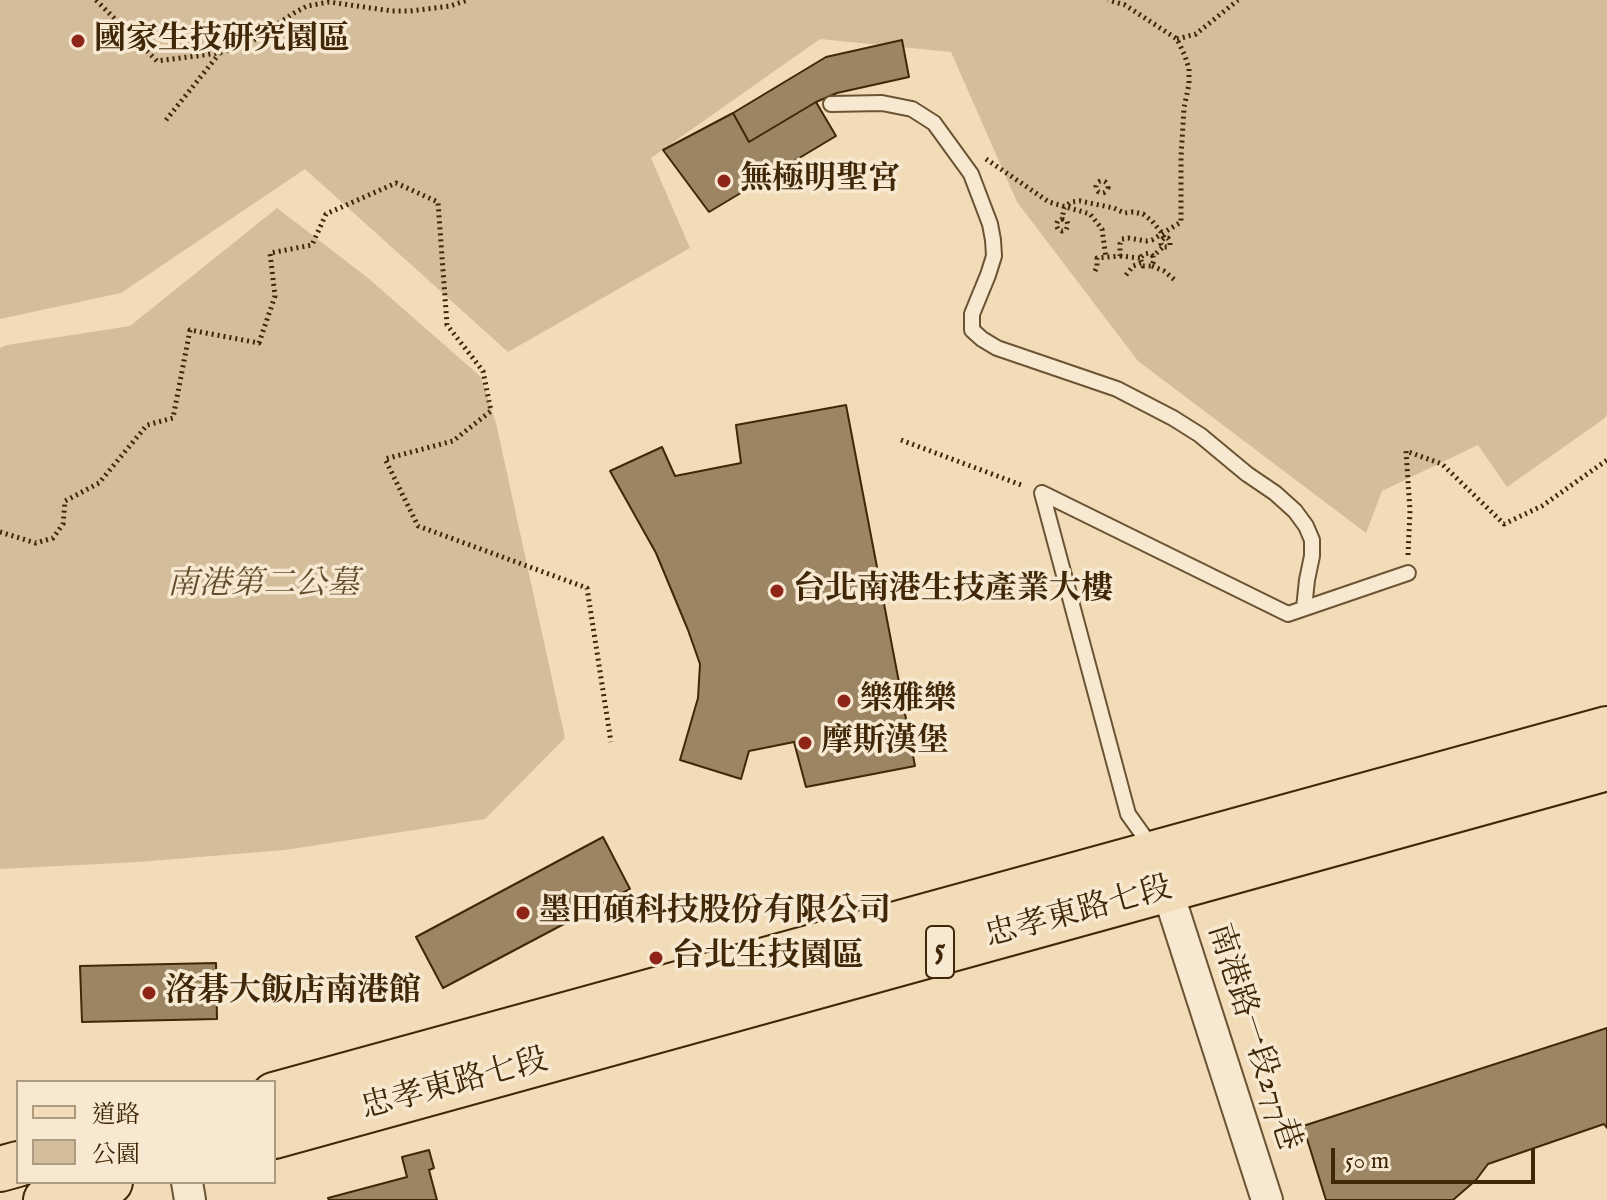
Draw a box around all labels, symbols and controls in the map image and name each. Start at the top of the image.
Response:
place label: 國家生技研究園區 [94,22,350,60]
marker: 國家生技研究園區 [69,32,87,50]
place label: 無極明聖宮 [740,162,900,200]
marker: 無極明聖宮 [715,172,733,190]
park label: 南港第二公墓 [167,567,359,605]
place label: 台北南港生技產業大樓 [793,572,1113,610]
marker: 台北南港生技產業大樓 [768,582,786,600]
place label: 樂雅樂 [860,682,956,720]
marker: 樂雅樂 [835,692,853,710]
place label: 摩斯漢堡 [821,724,949,762]
marker: 摩斯漢堡 [796,734,814,752]
street label: 忠孝東路七段 [981,871,1177,957]
place label: 墨田碩科技股份有限公司 [539,894,891,932]
marker: 墨田碩科技股份有限公司 [514,904,532,922]
street label: 南港路一段277巷 [1197,920,1307,1156]
road number: 5 [926,926,954,978]
place label: 台北生技園區 [672,939,864,977]
marker: 台北生技園區 [647,949,665,967]
place label: 洛碁大飯店南港館 [165,974,421,1012]
marker: 洛碁大飯店南港館 [140,984,158,1002]
street label: 忠孝東路七段 [357,1043,553,1129]
legend [16,1080,276,1184]
text: 道路 [92,1100,140,1131]
scale bar [1335,1132,1539,1182]
text: 公園 [92,1140,140,1171]
text: 50 m [1345,1146,1389,1177]

